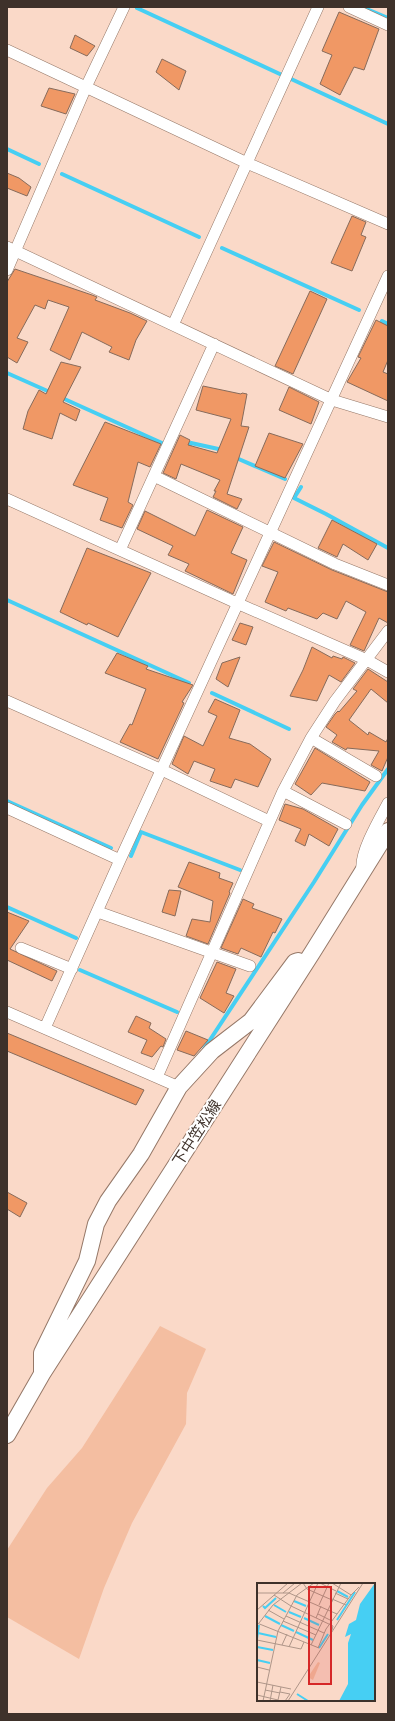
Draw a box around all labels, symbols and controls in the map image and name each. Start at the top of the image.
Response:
street label: 下中笠松線 [169,1097,225,1169]
inset map [257,1583,375,1701]

